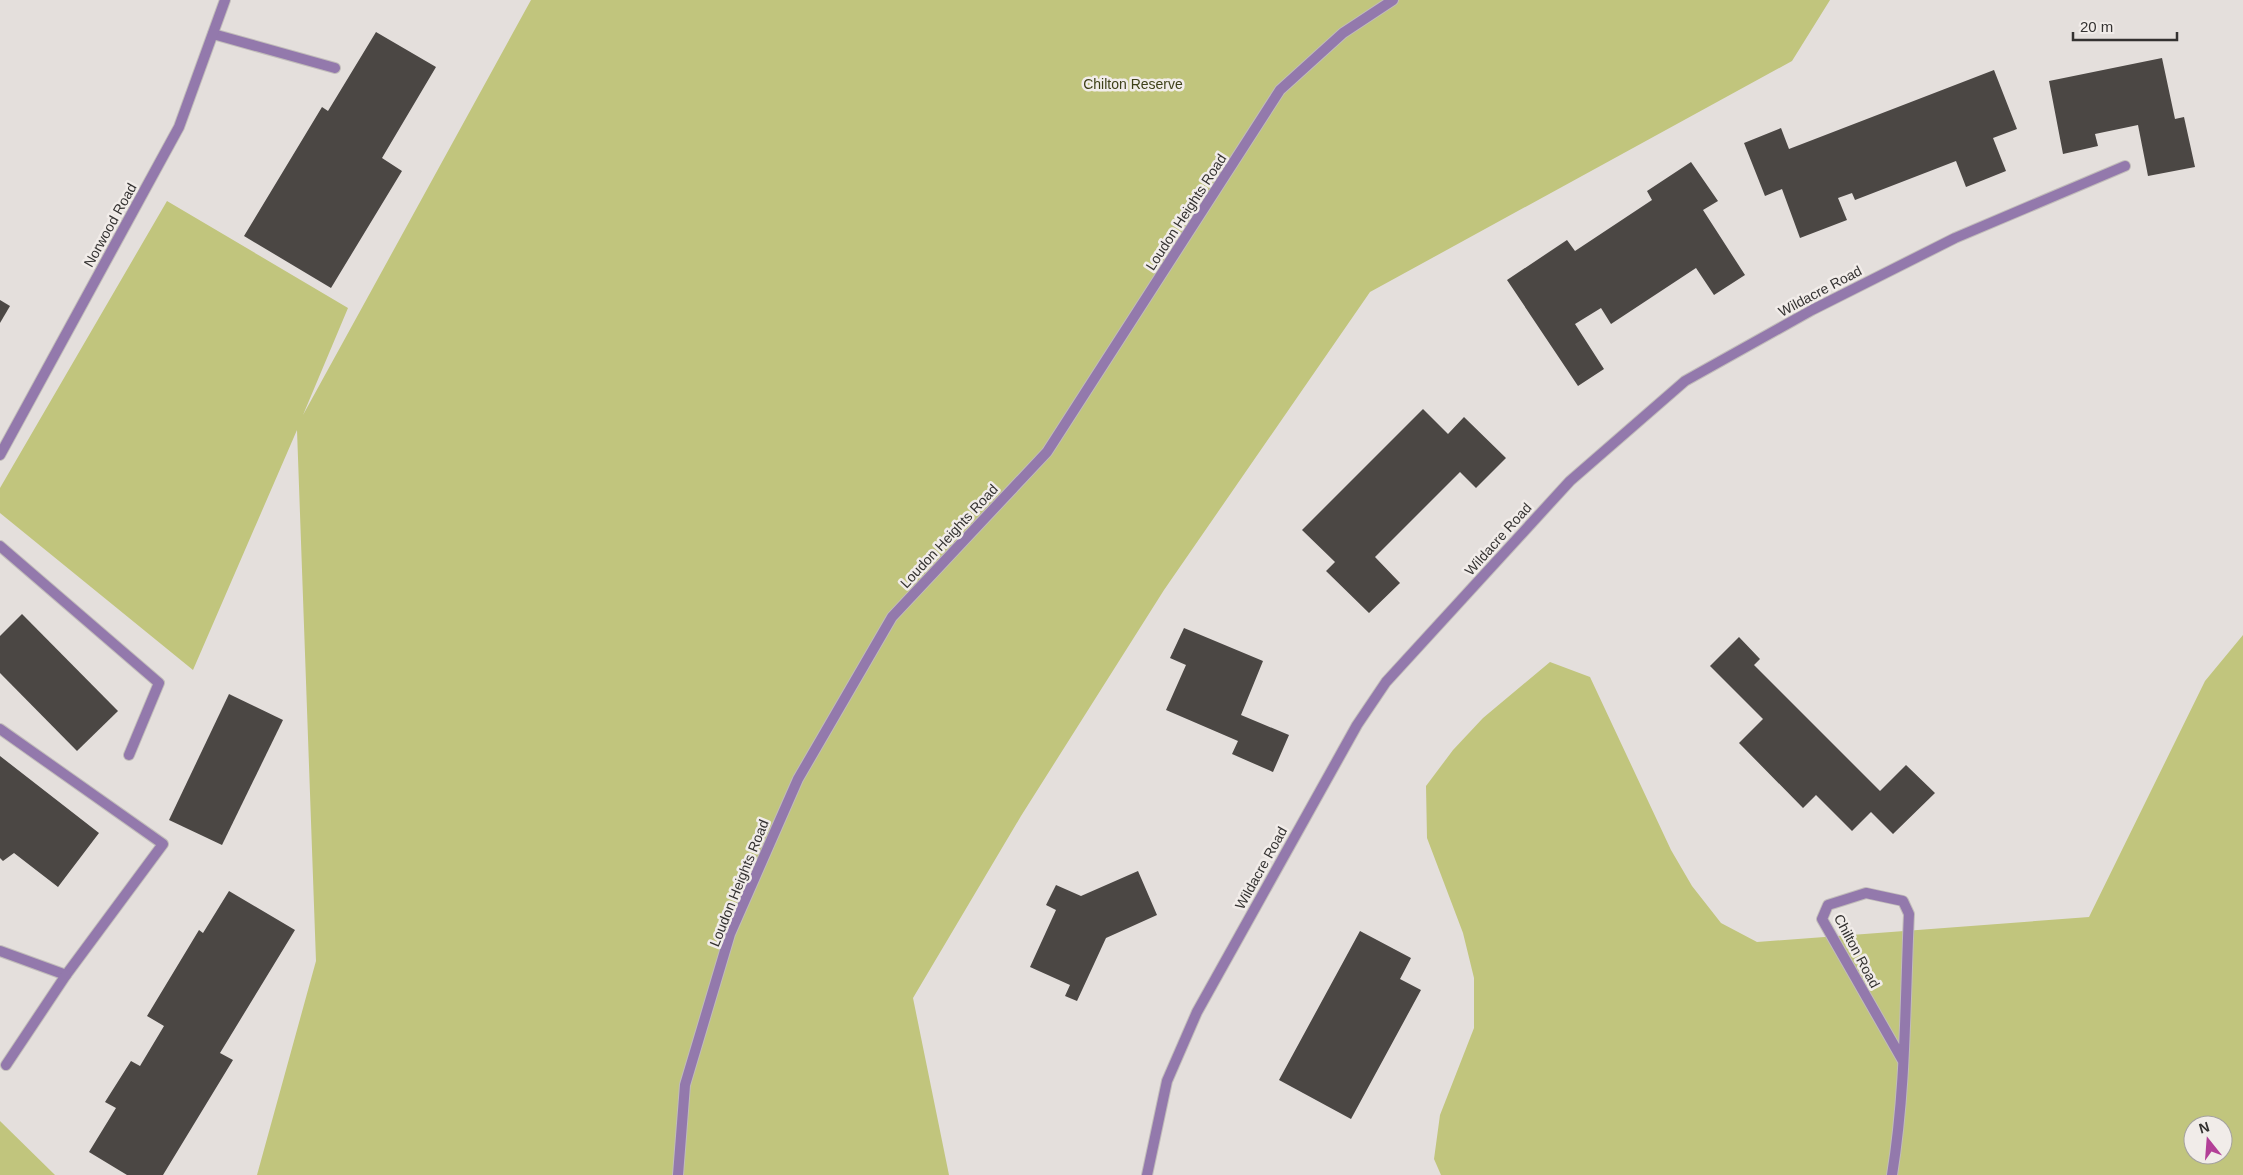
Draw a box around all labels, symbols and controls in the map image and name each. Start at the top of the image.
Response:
scale bar [2073,10,2177,42]
text: 20 m [2080,18,2113,35]
park label: Chilton Reserve [1083,76,1183,92]
street label: Loudon Heights Road [1142,151,1230,273]
street label: Norwood Road [80,180,140,270]
street label: Wildacre Road [1776,262,1864,320]
street label: Loudon Heights Road [897,481,1001,591]
street label: Wildacre Road [1461,500,1535,578]
street label: Loudon Heights Road [706,817,772,949]
street label: Wildacre Road [1232,824,1290,912]
street label: Chilton Road [1831,912,1883,990]
north arrow [2183,1115,2233,1165]
text: N [2197,1118,2211,1137]

